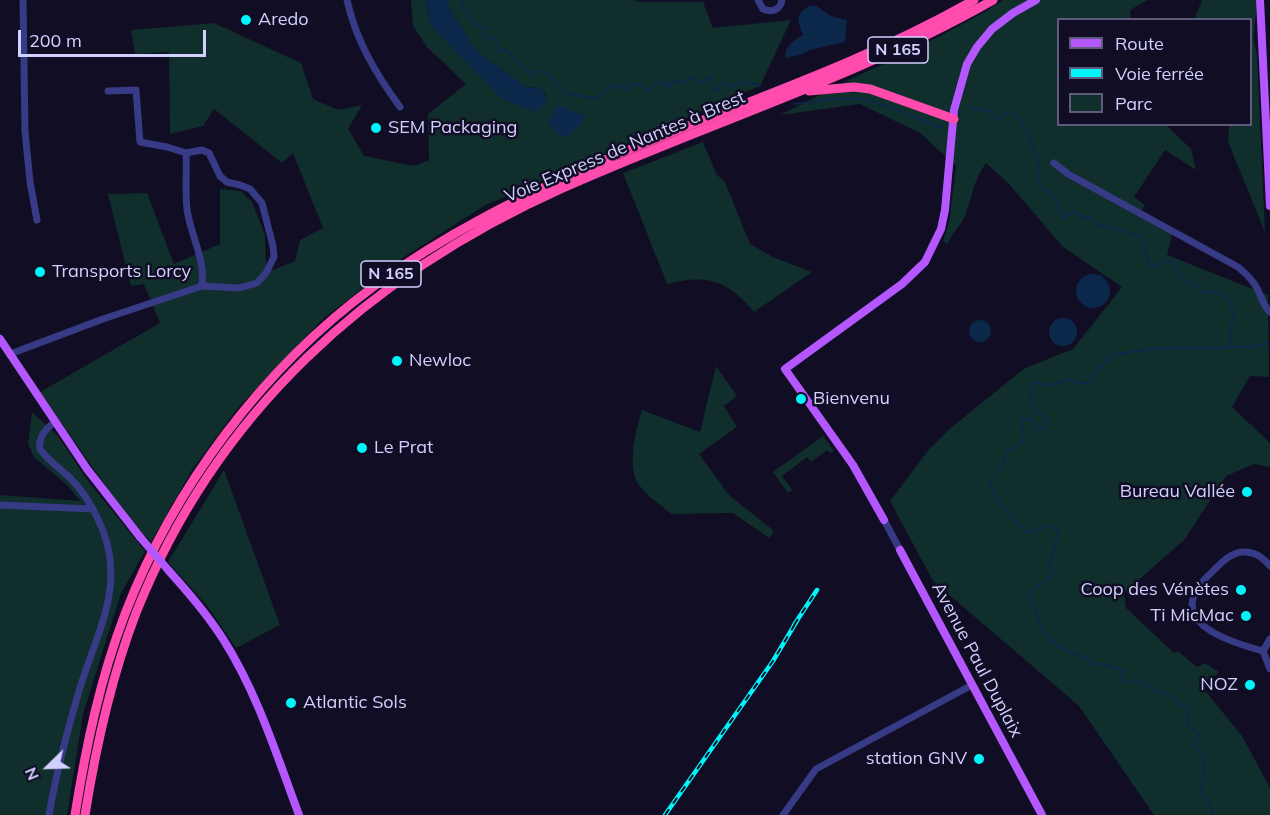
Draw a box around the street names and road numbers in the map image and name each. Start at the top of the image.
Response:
road number: N 165 [868,37,928,63]
street label: Voie Express de Nantes à Brest [502,86,748,208]
road number: N 165 [361,261,421,287]
street label: Avenue Paul Duplaix [927,579,1027,741]

